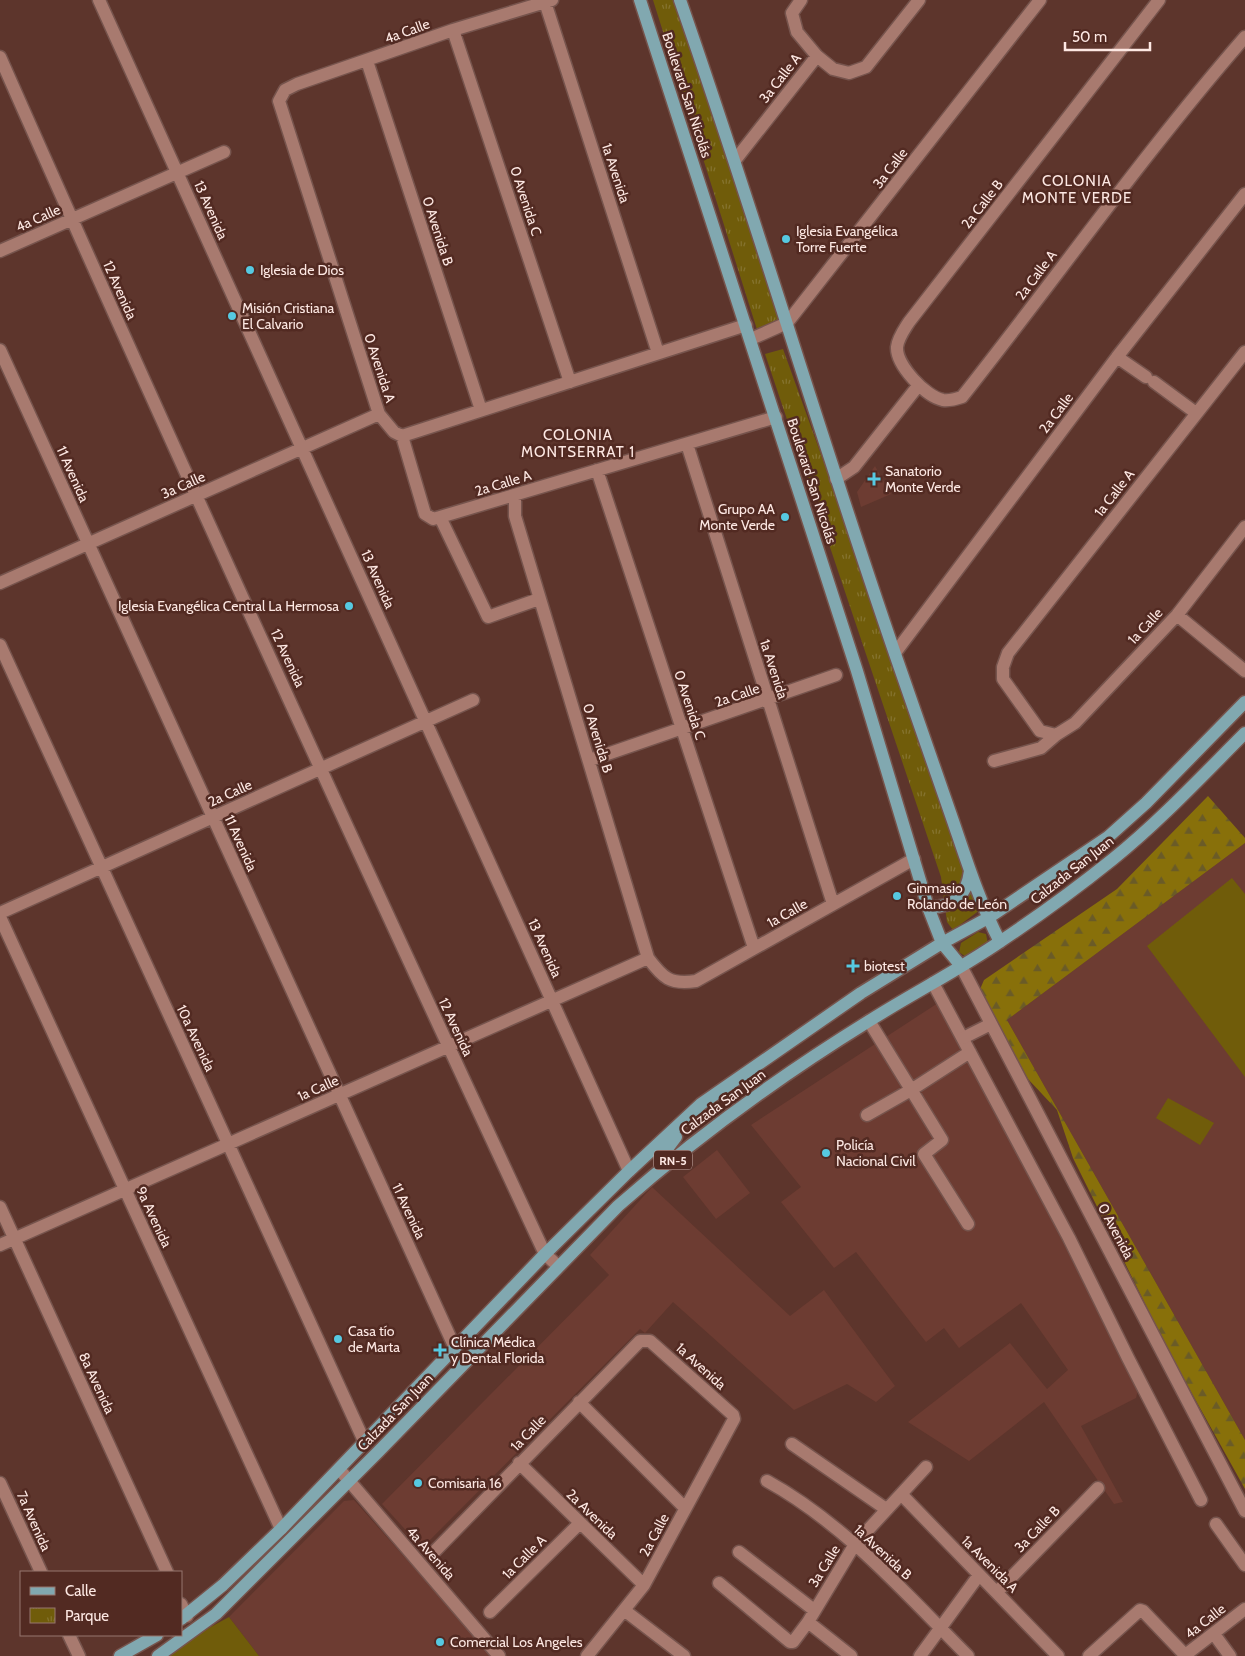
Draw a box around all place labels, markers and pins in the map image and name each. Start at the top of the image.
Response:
place label: Iglesia Evangélica Torre Fuerte [796,222,898,256]
marker: Iglesia Evangélica Torre Fuerte [780,233,792,245]
place label: Iglesia de Dios [260,261,344,279]
marker: Iglesia de Dios [244,264,256,276]
place label: Misión Cristiana El Calvario [242,299,335,333]
marker: Misión Cristiana El Calvario [226,310,238,322]
place label: Sanatorio Monte Verde [885,462,961,496]
marker: Sanatorio Monte Verde [867,472,881,486]
place label: Grupo AA Monte Verde [699,500,775,534]
marker: Grupo AA Monte Verde [779,511,791,523]
place label: Iglesia Evangélica Central La Hermosa [118,597,339,615]
marker: Iglesia Evangélica Central La Hermosa [343,600,355,612]
place label: Ginmasio Rolando de León [907,879,1007,913]
marker: Ginmasio Rolando de León [891,890,903,902]
place label: biotest [864,957,905,975]
marker: biotest [846,959,860,973]
place label: Policía Nacional Civil [836,1136,916,1170]
marker: Policía Nacional Civil [820,1147,832,1159]
place label: Casa tío de Marta [348,1322,400,1356]
marker: Casa tío de Marta [332,1333,344,1345]
place label: Clínica Médica y Dental Florida [451,1333,545,1367]
marker: Clínica Médica y Dental Florida [433,1343,447,1357]
place label: Comisaria 16 [428,1474,502,1492]
marker: Comisaria 16 [412,1477,424,1489]
place label: Comercial Los Angeles [450,1633,583,1651]
marker: Comercial Los Angeles [434,1636,446,1648]

